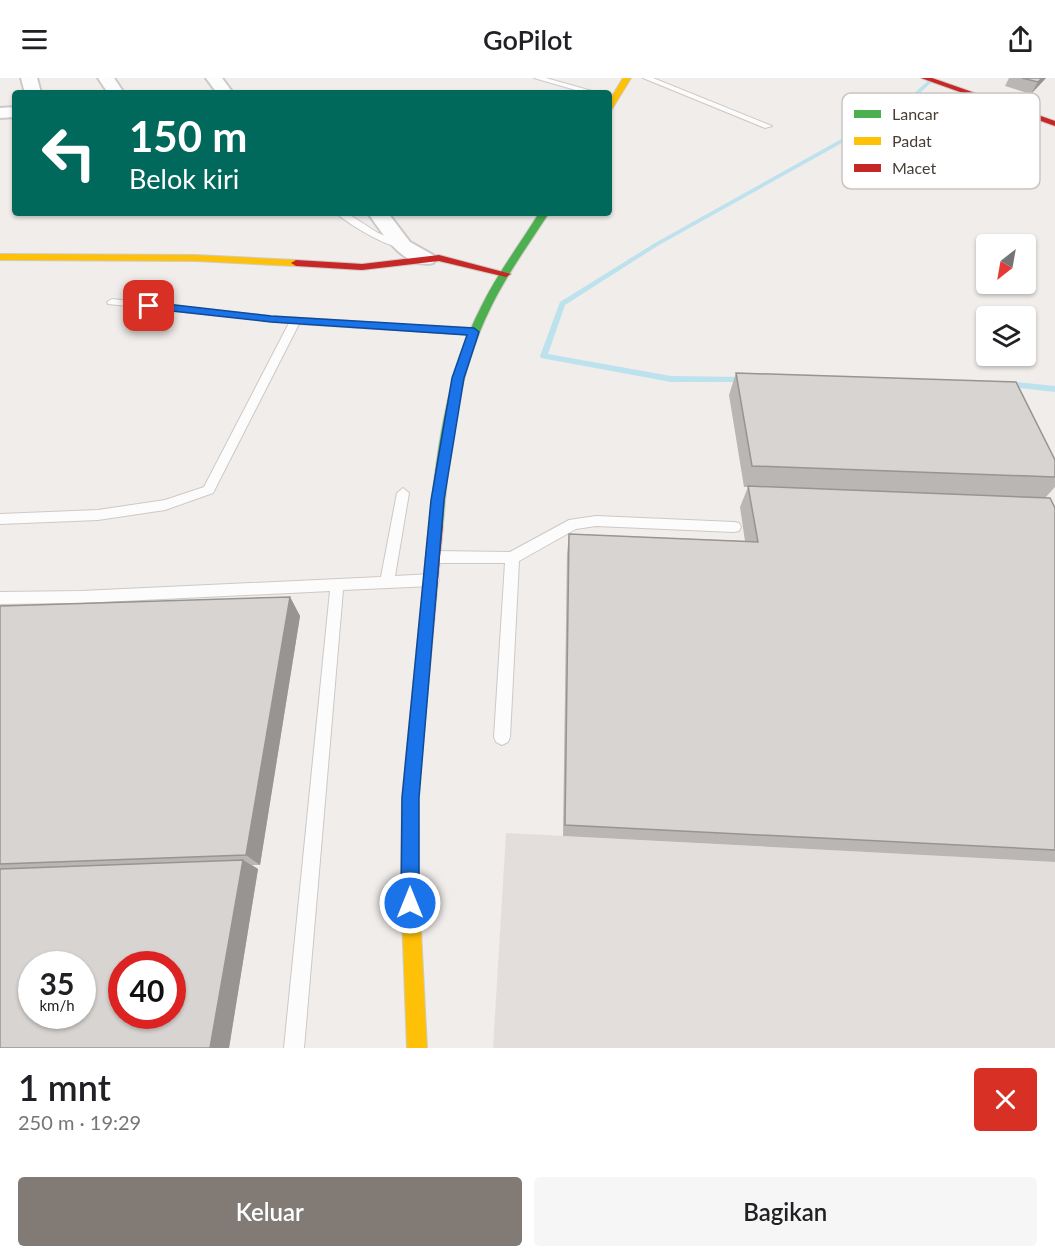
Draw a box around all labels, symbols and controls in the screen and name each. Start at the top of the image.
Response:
icon: menu [18,23,51,56]
text: GoPilot [483,23,572,56]
icon: share [1004,23,1037,56]
legend [842,93,1040,189]
text: Lancar [892,104,939,123]
text: 150 m [129,111,247,161]
icon: left [30,114,108,192]
text: Padat [892,131,932,150]
text: Macet [892,158,936,177]
text: Belok kiri [129,162,239,195]
north arrow [976,234,1036,294]
map controls [976,234,1036,366]
pin [123,280,174,331]
icon: arrive [132,289,165,322]
button: layers [976,306,1036,366]
position arrow [378,871,442,935]
speed limit sign: 40 [108,951,186,1029]
text: 35 [40,965,74,1001]
text: km/h [39,996,75,1014]
text: 1 mnt [18,1065,111,1109]
button: close [974,1068,1037,1131]
text: 250 m · 19:29 [18,1110,141,1134]
button: Keluar [18,1177,522,1246]
button: Bagikan [534,1177,1037,1246]

